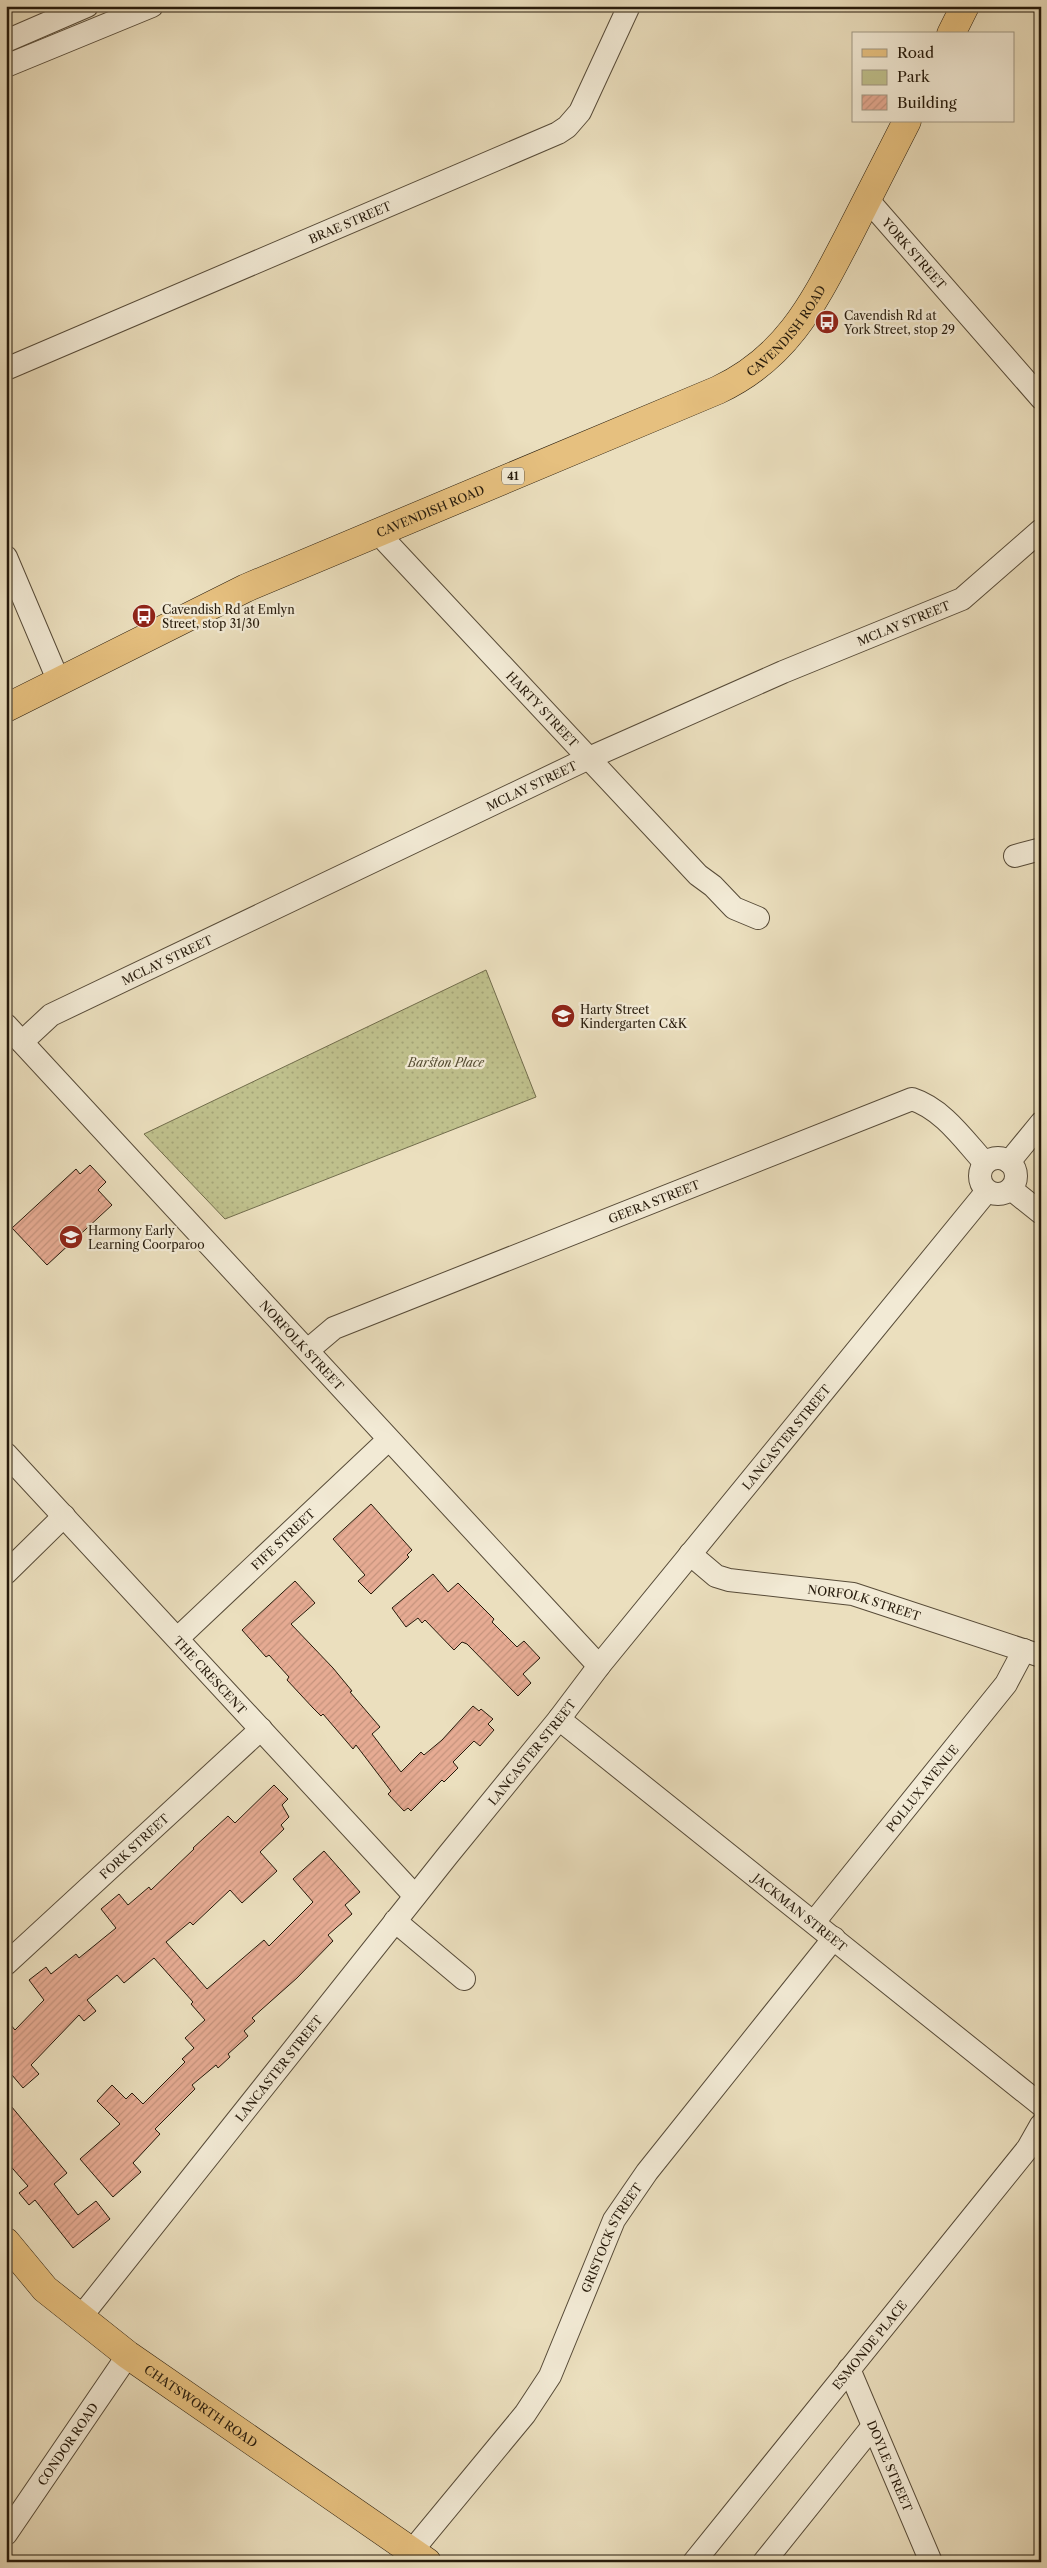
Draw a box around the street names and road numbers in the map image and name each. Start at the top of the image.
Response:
street label: BRAE STREET [306,198,393,246]
street label: YORK STREET [879,214,949,292]
street label: CAVENDISH ROAD [743,282,829,379]
road number: 41 [502,468,524,484]
street label: CAVENDISH ROAD [374,481,487,540]
street label: MCLAY STREET [855,597,952,649]
street label: HARTY STREET [504,668,582,750]
street label: MCLAY STREET [484,757,579,814]
street label: MCLAY STREET [119,932,215,988]
street label: GEERA STREET [606,1176,702,1226]
street label: NORFOLK STREET [257,1297,347,1393]
street label: LANCASTER STREET [739,1381,833,1493]
street label: FIFE STREET [248,1506,318,1573]
street label: NORFOLK STREET [807,1581,923,1623]
street label: THE CRESCENT [171,1633,250,1717]
street label: LANCASTER STREET [485,1696,579,1808]
street label: POLLUX AVENUE [883,1742,961,1834]
street label: FORK STREET [96,1810,172,1882]
street label: JACKMAN STREET [749,1869,850,1954]
street label: LANCASTER STREET [232,2012,325,2124]
street label: GRISTOCK STREET [578,2180,645,2295]
street label: ESMONDE PLACE [829,2297,910,2392]
street label: CHATSWORTH ROAD [142,2361,261,2450]
street label: CONDOR ROAD [34,2399,101,2488]
street label: DOYLE STREET [864,2418,916,2513]

